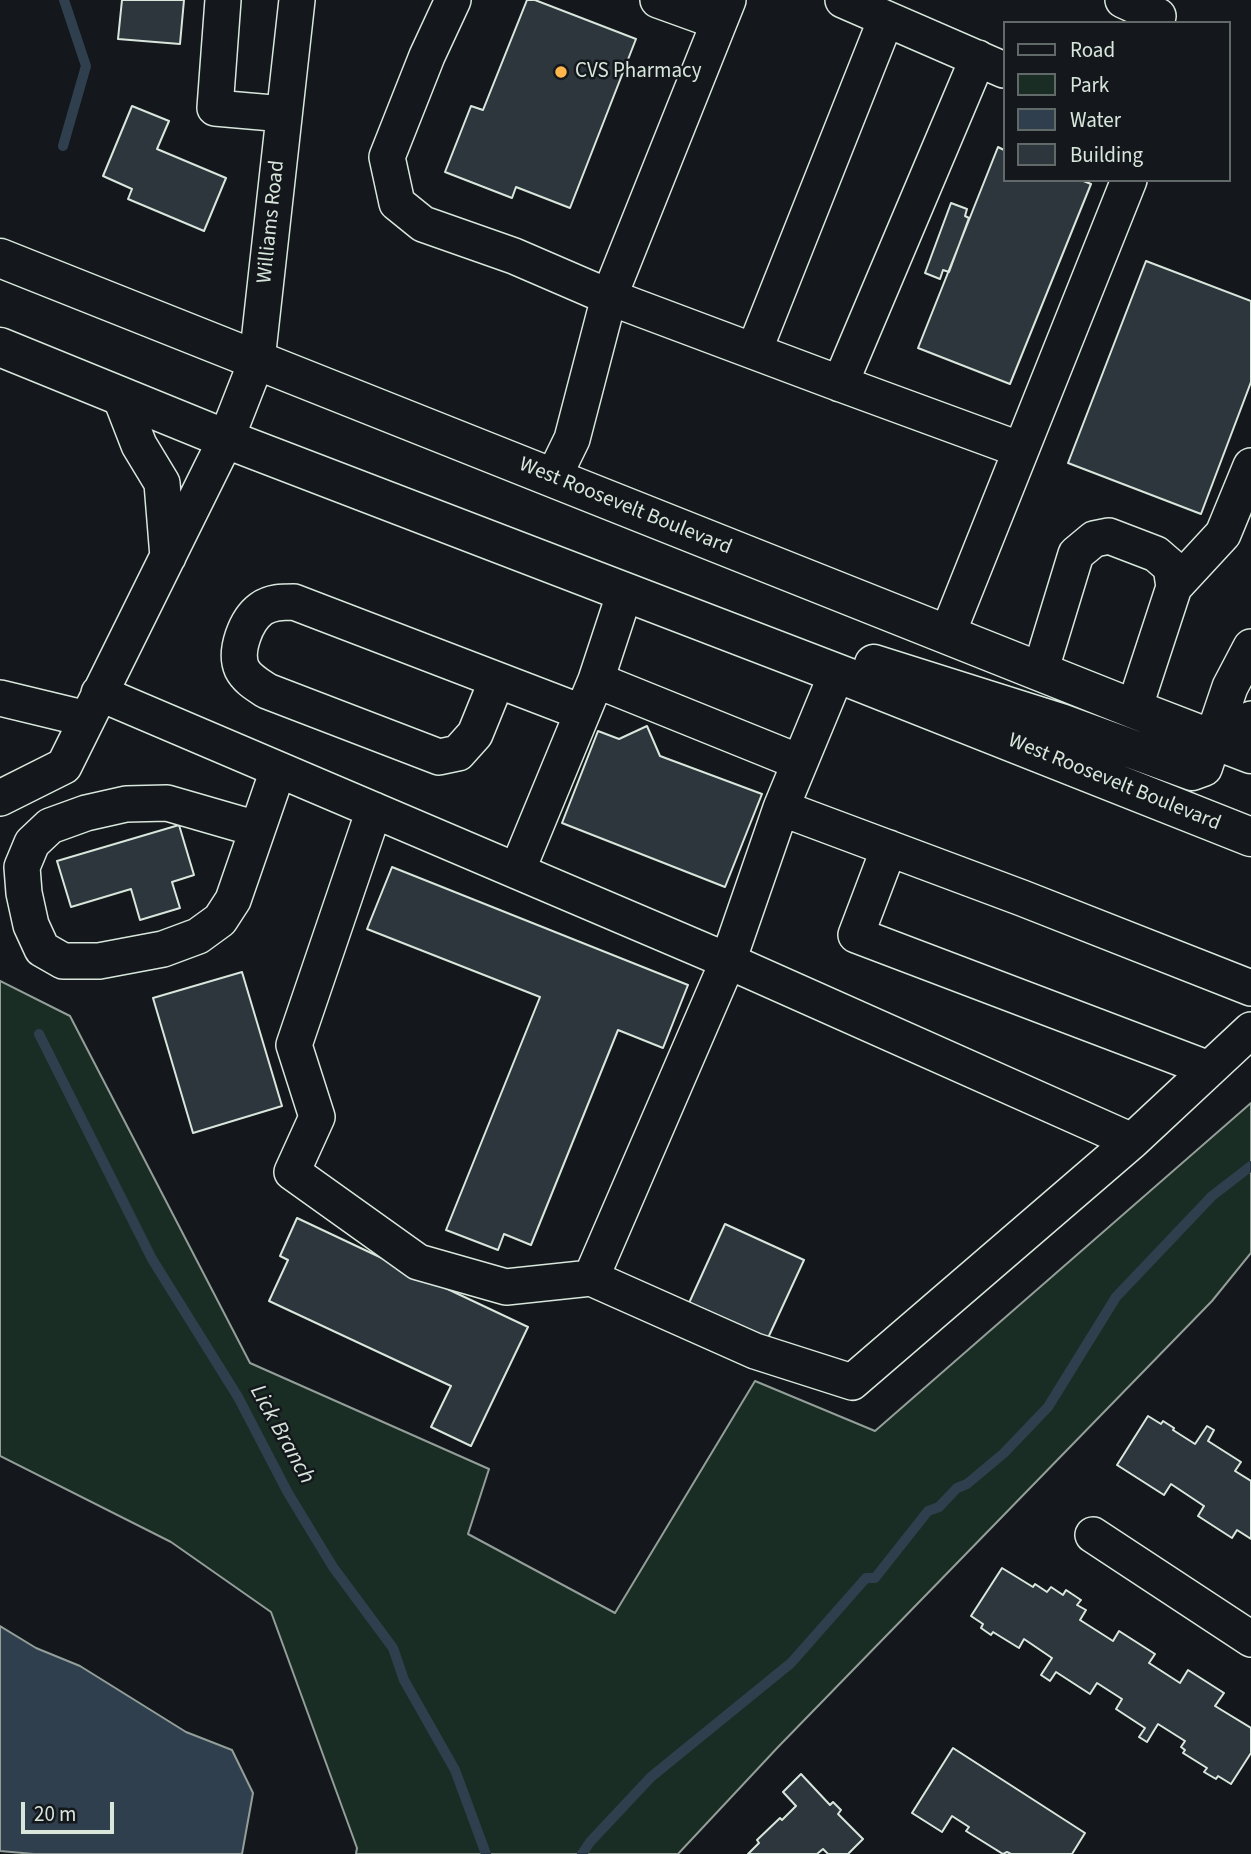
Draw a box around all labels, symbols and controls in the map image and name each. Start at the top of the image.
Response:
legend [1002,21,1230,182]
text: Road [1070,35,1115,65]
place label: CVS Pharmacy [575,59,702,85]
marker: CVS Pharmacy [553,64,569,80]
text: Park [1070,70,1109,100]
text: Water [1070,105,1121,135]
text: Building [1070,140,1143,170]
street label: Williams Road [253,159,291,285]
street label: West Roosevelt Boulevard [515,453,735,561]
street label: West Roosevelt Boulevard [1004,729,1224,837]
water label: Lick Branch [243,1381,319,1489]
scale bar [24,1787,117,1831]
text: 20 m [34,1799,76,1829]

